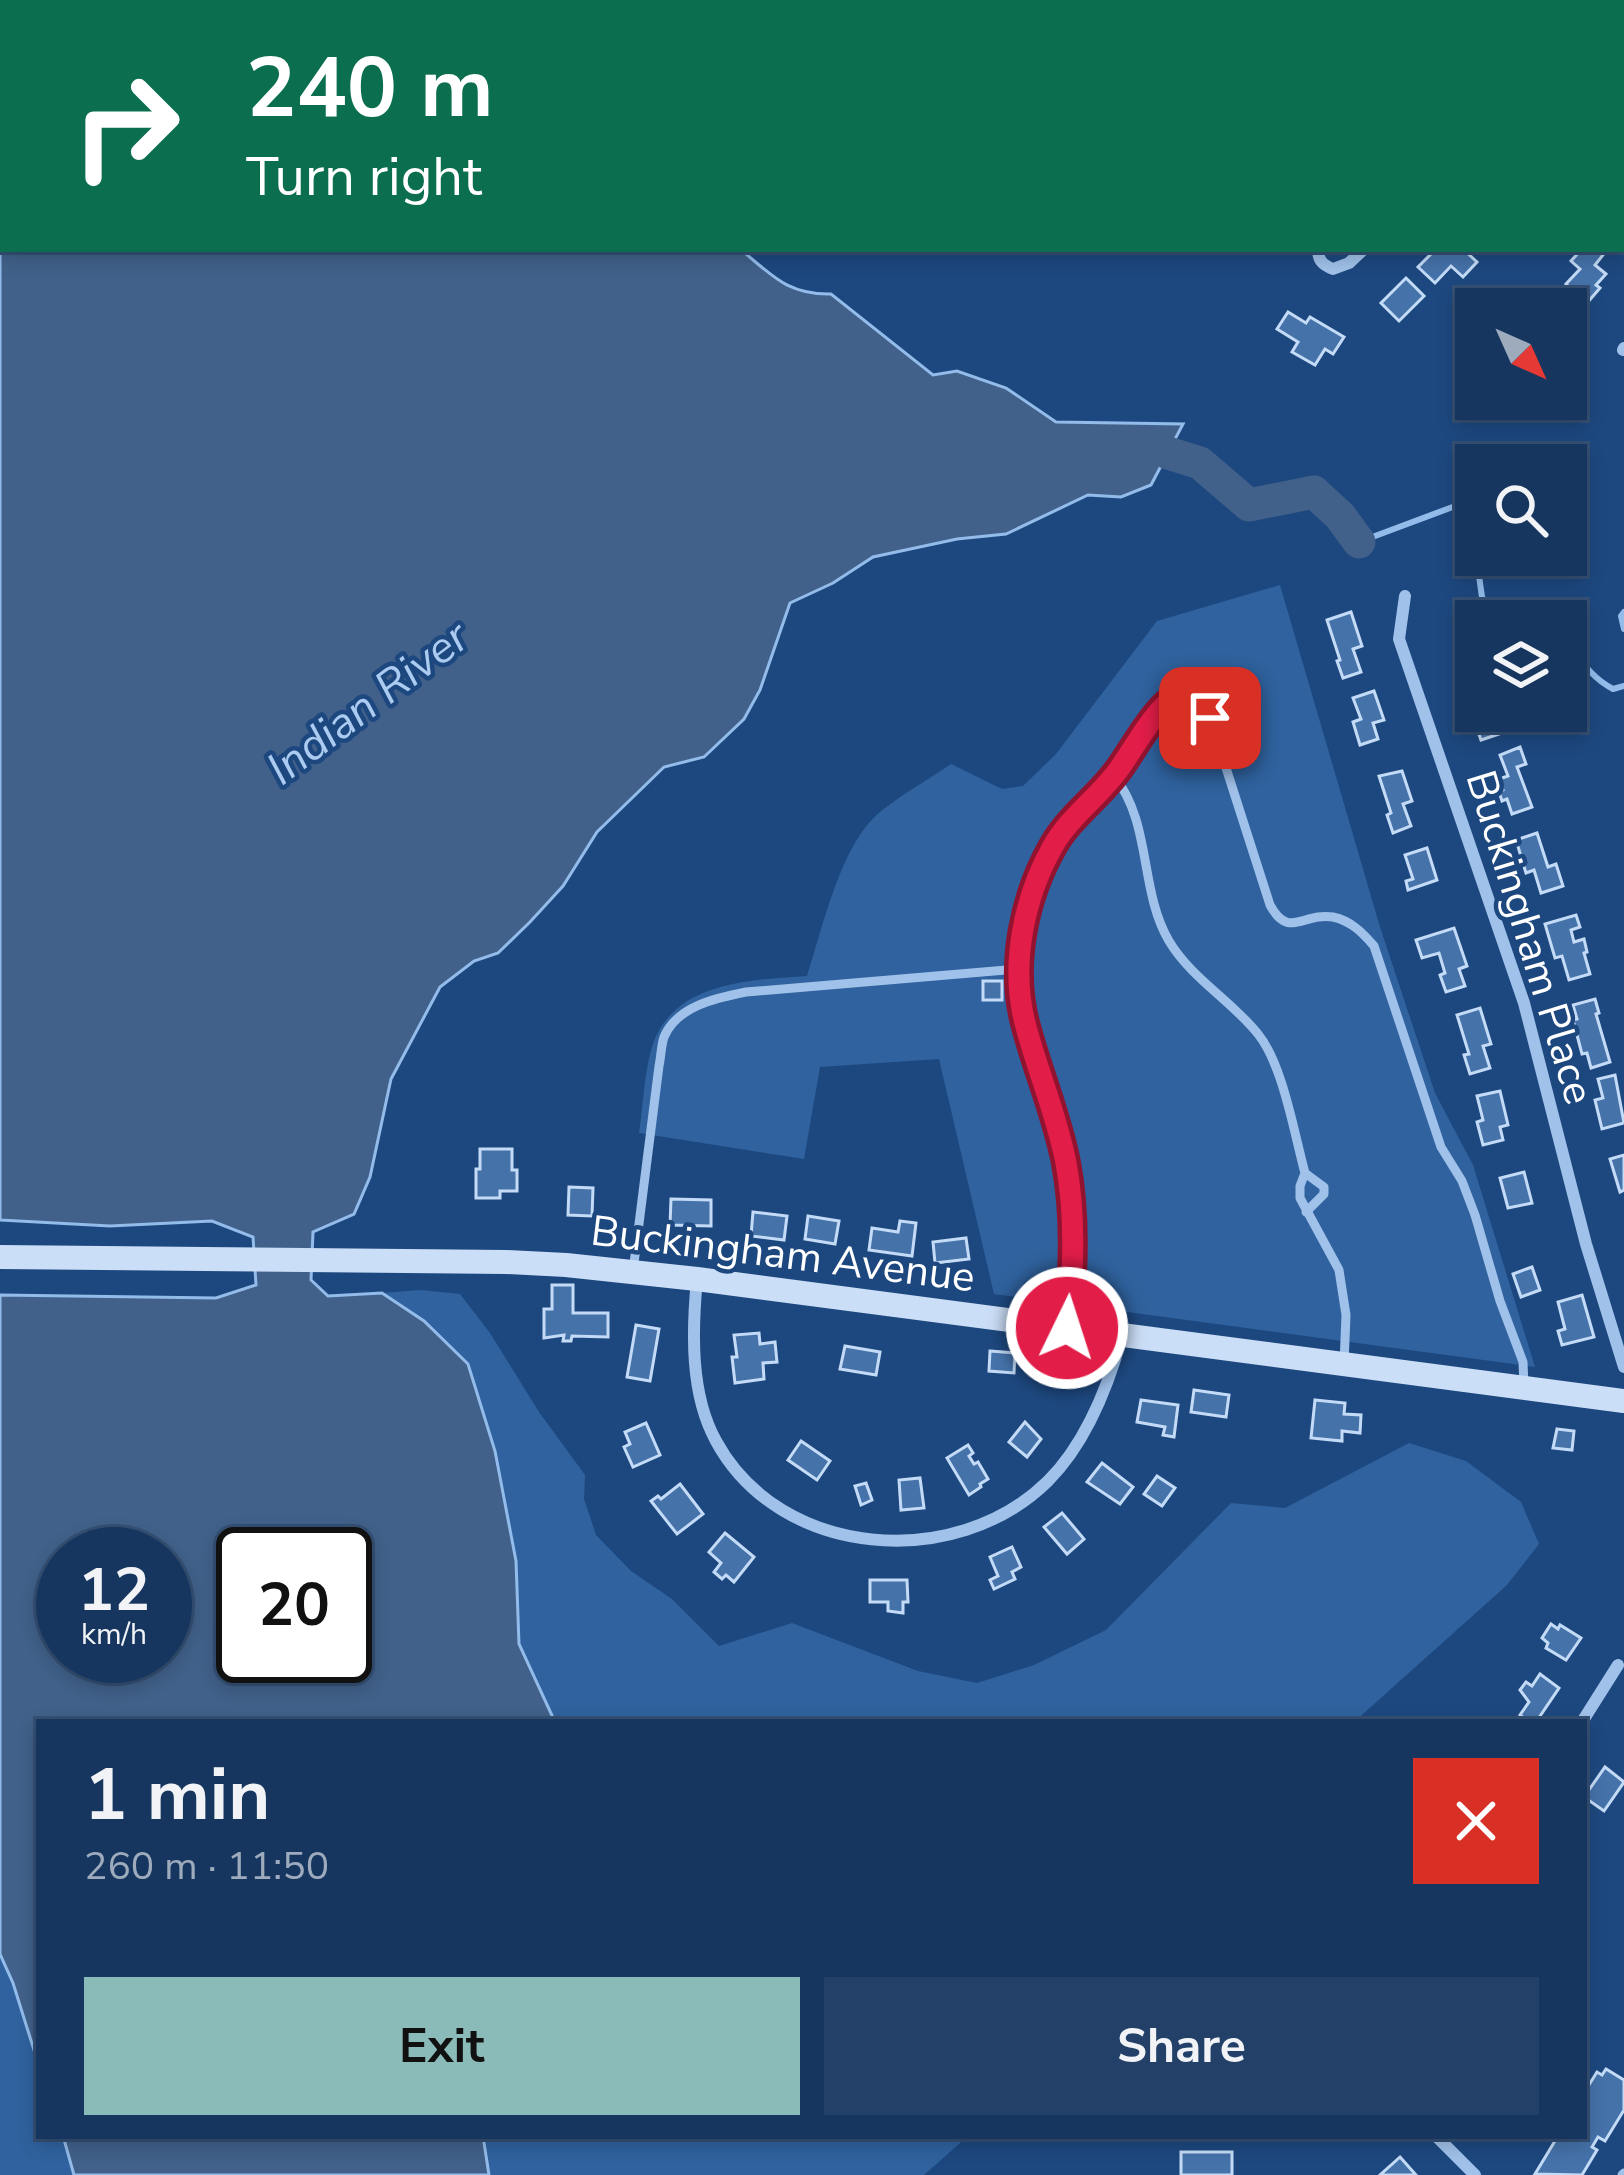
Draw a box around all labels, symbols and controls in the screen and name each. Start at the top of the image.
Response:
text: 240 m [246,31,494,146]
icon: right [48,48,204,204]
text: Turn right [246,140,482,214]
north arrow [1455,288,1587,420]
map controls [1455,288,1587,732]
button: search [1455,444,1587,576]
button: layers [1455,600,1587,732]
water label: Indian River [254,606,483,799]
pin [1159,667,1261,769]
icon: arrive [1177,685,1243,751]
street label: Buckingham Place [1452,764,1607,1111]
street label: Buckingham Avenue [588,1203,978,1306]
position arrow [1004,1265,1130,1391]
speed limit sign: 20 [216,1527,372,1683]
text: 12 [78,1549,150,1631]
text: km/h [81,1614,147,1655]
text: 1 min [84,1746,270,1844]
button: close [1413,1758,1539,1884]
text: 260 m · 11:50 [84,1840,329,1893]
button: Exit [84,1977,800,2115]
button: Share [824,1977,1539,2115]

